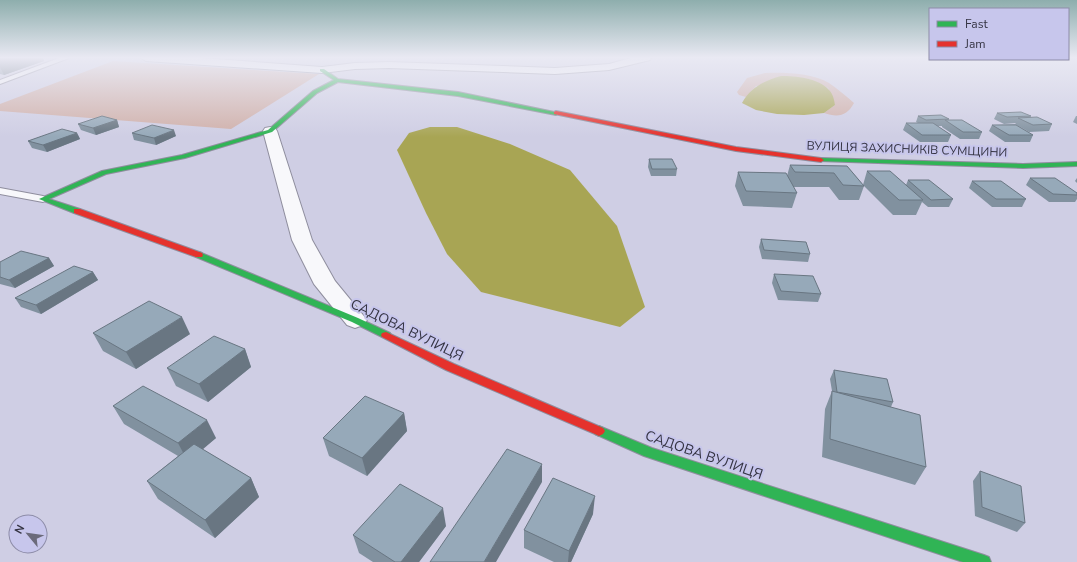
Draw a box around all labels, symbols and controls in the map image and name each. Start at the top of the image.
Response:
legend [929,8,1069,60]
text: Fast [965,16,988,32]
text: Jam [964,36,986,52]
street label: ВУЛИЦЯ ЗАХИСНИКІВ СУМЩИНИ [806,138,1008,160]
street label: САДОВА ВУЛИЦЯ [347,294,467,366]
street label: САДОВА ВУЛИЦЯ [643,426,765,484]
north arrow [8,514,48,554]
text: N [11,522,28,537]

